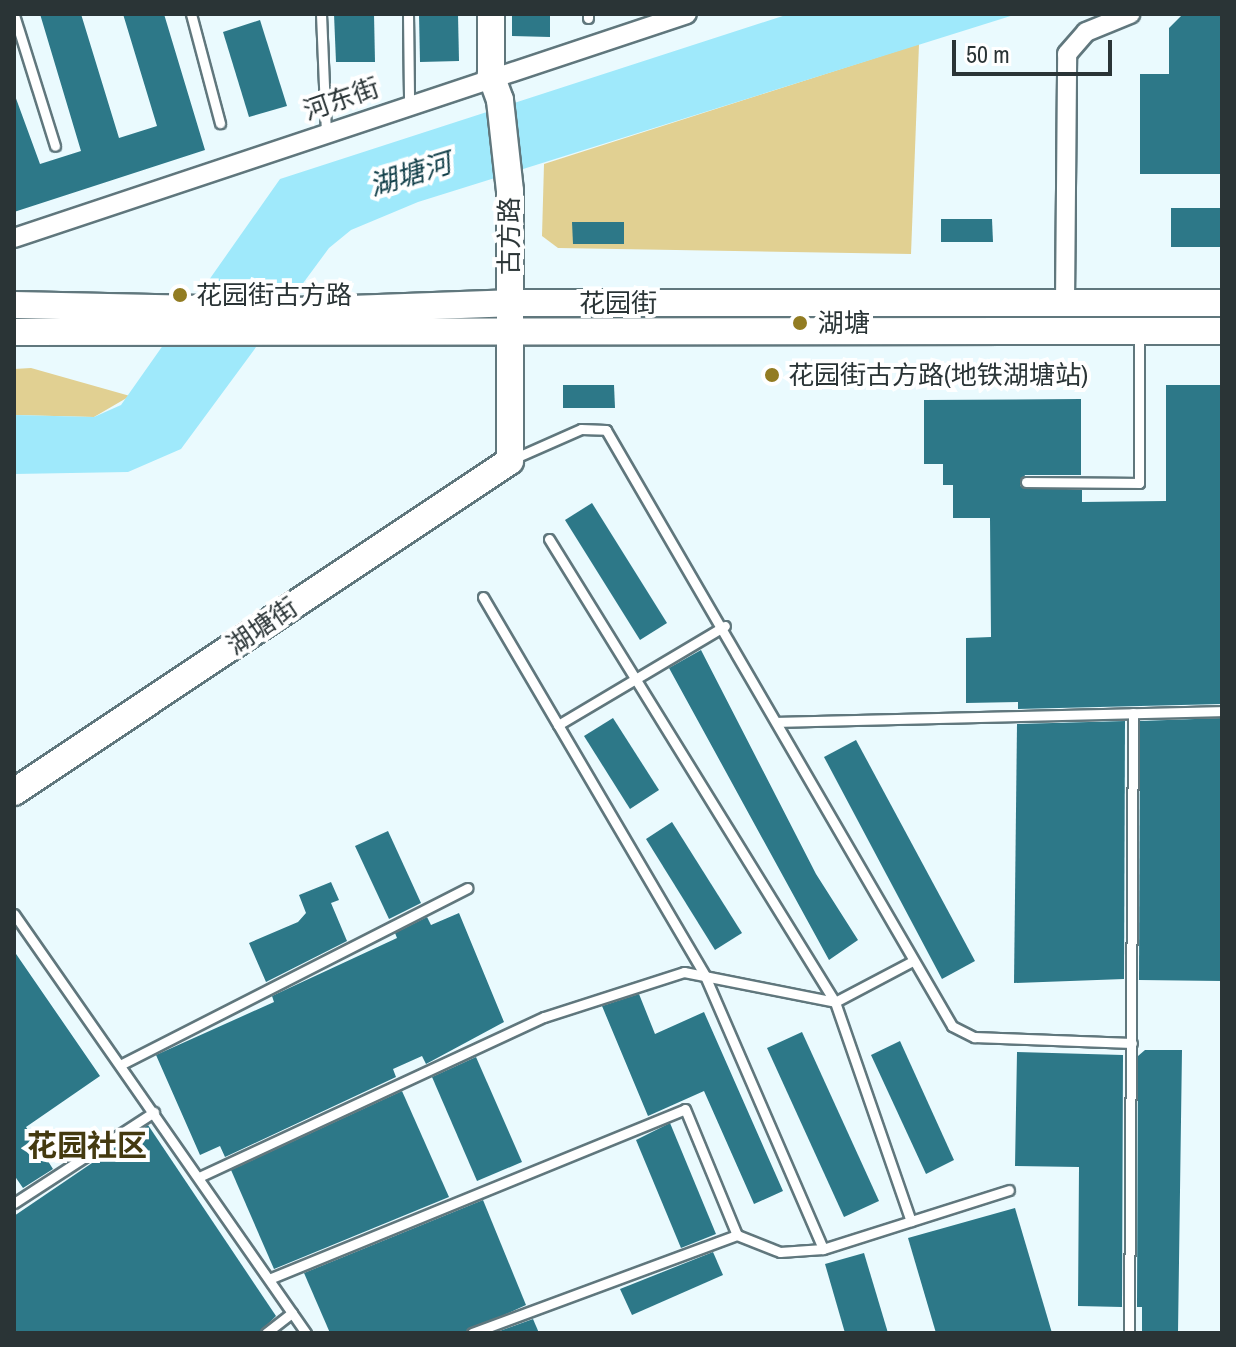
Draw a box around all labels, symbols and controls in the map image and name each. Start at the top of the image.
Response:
scale bar [956,24,1116,74]
text: 50 m [966,38,1010,70]
street label: 河东街 [299,72,383,126]
water label: 湖塘河 [365,146,455,202]
street label: 古方路 [493,197,525,275]
place label: 花园街古方路 [196,279,352,311]
marker: 花园街古方路 [171,286,189,304]
street label: 花园街 [579,287,657,319]
place label: 湖塘 [818,307,870,339]
marker: 湖塘 [789,312,811,334]
place label: 花园街古方路(地铁湖塘站) [788,359,1088,391]
marker: 花园街古方路(地铁湖塘站) [763,366,781,384]
street label: 湖塘街 [221,591,303,661]
district label: 花园社区 [27,1127,147,1163]

